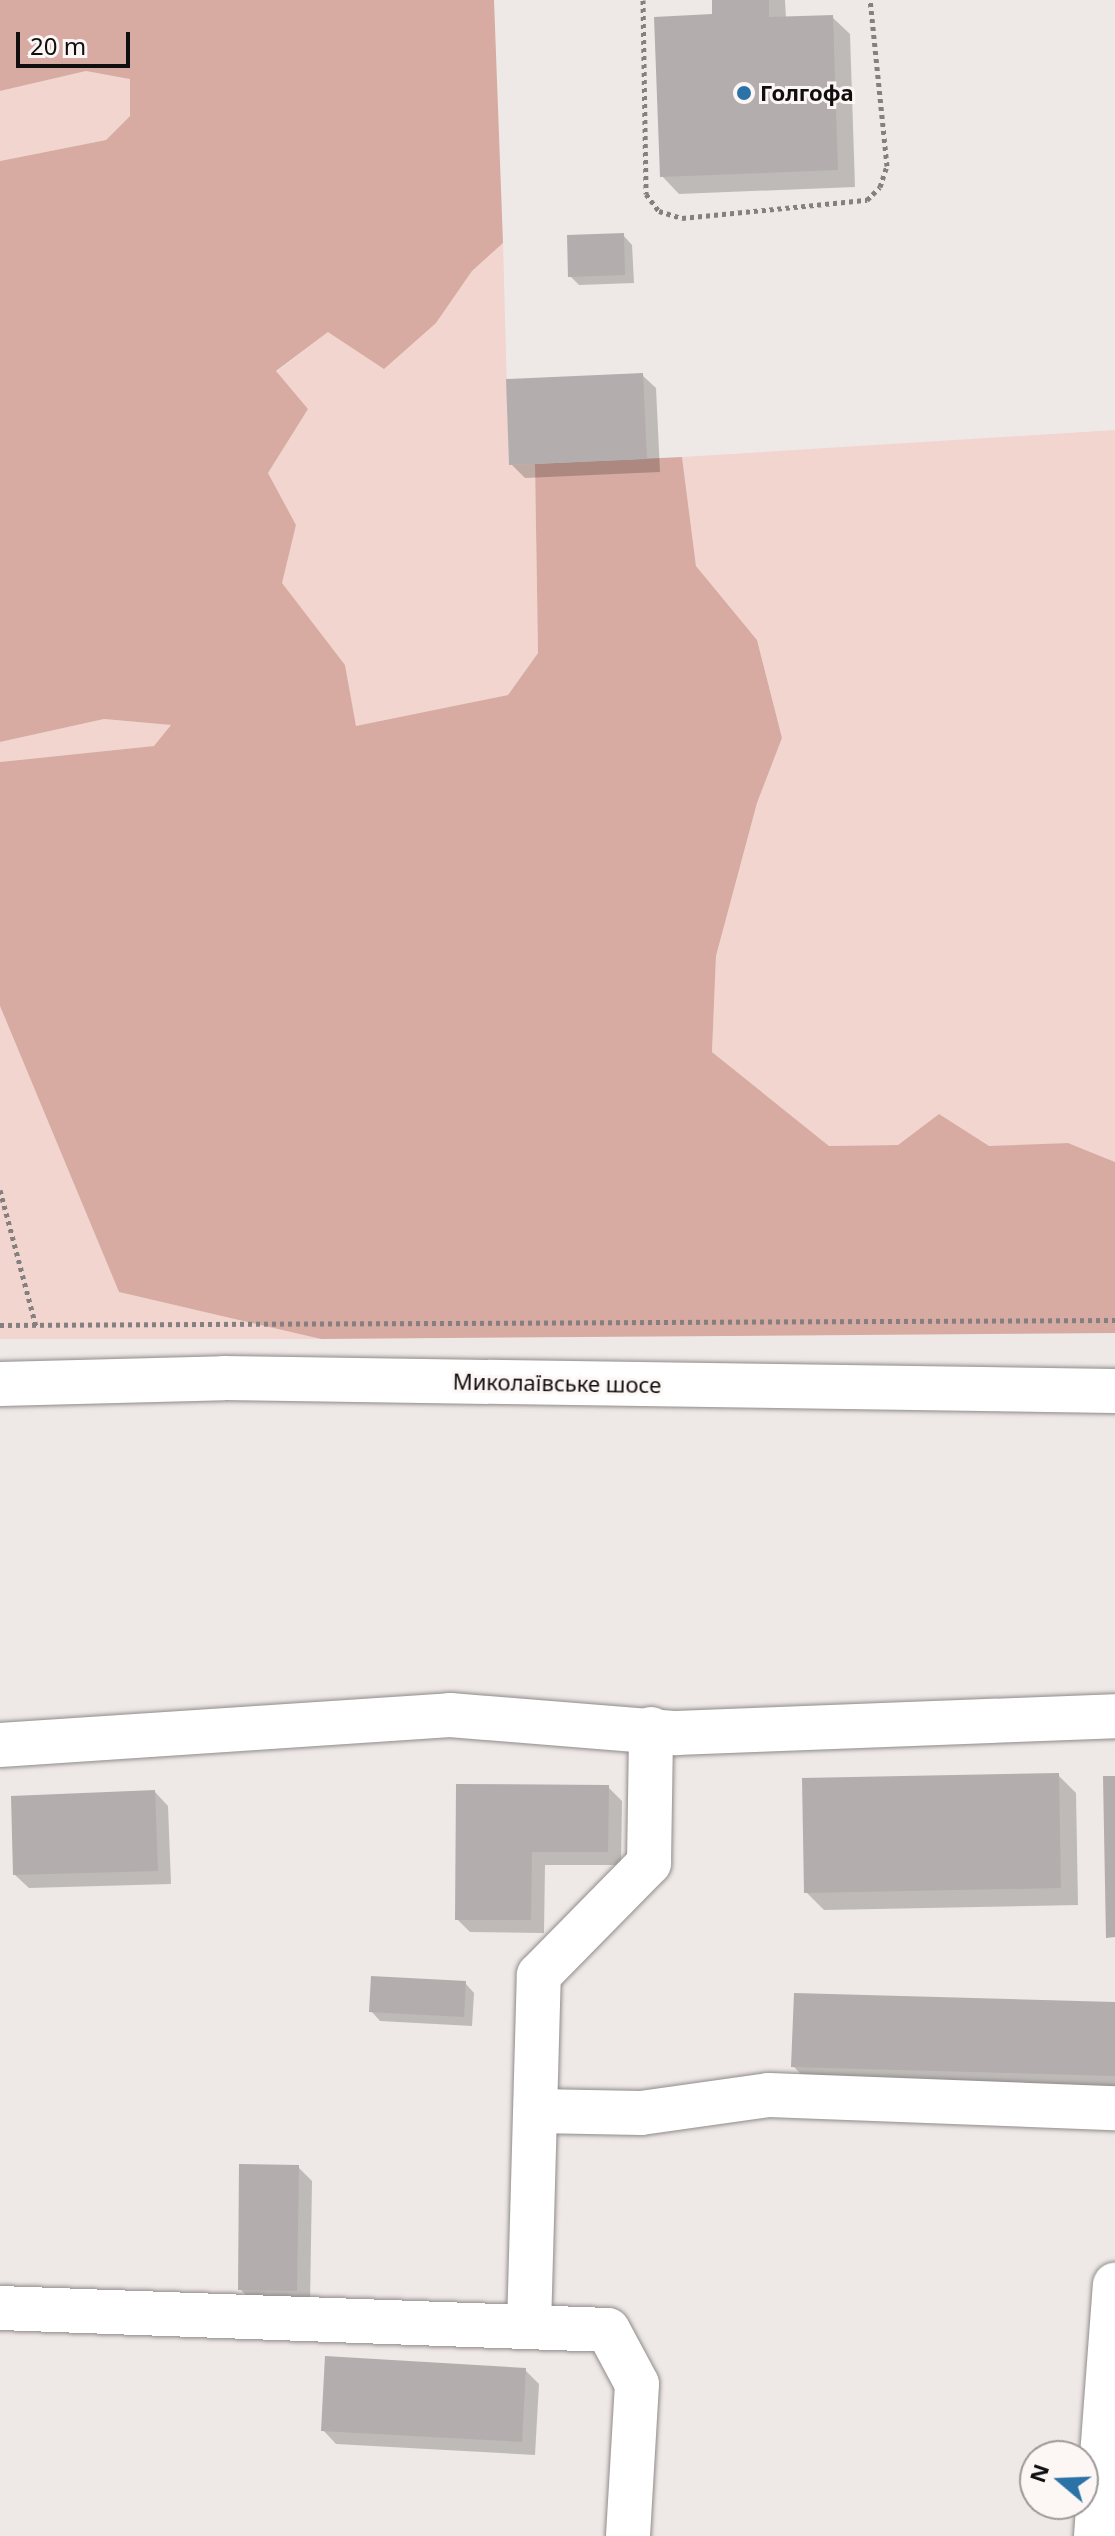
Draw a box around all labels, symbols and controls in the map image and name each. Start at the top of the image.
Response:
scale bar [20,16,134,66]
text: 20 m [30,29,86,62]
place label: Голгофа [760,80,854,106]
marker: Голгофа [735,84,753,102]
street label: Миколаївське шосе [453,1368,661,1398]
north arrow [1019,2440,1099,2520]
text: N [1021,2460,1055,2486]

